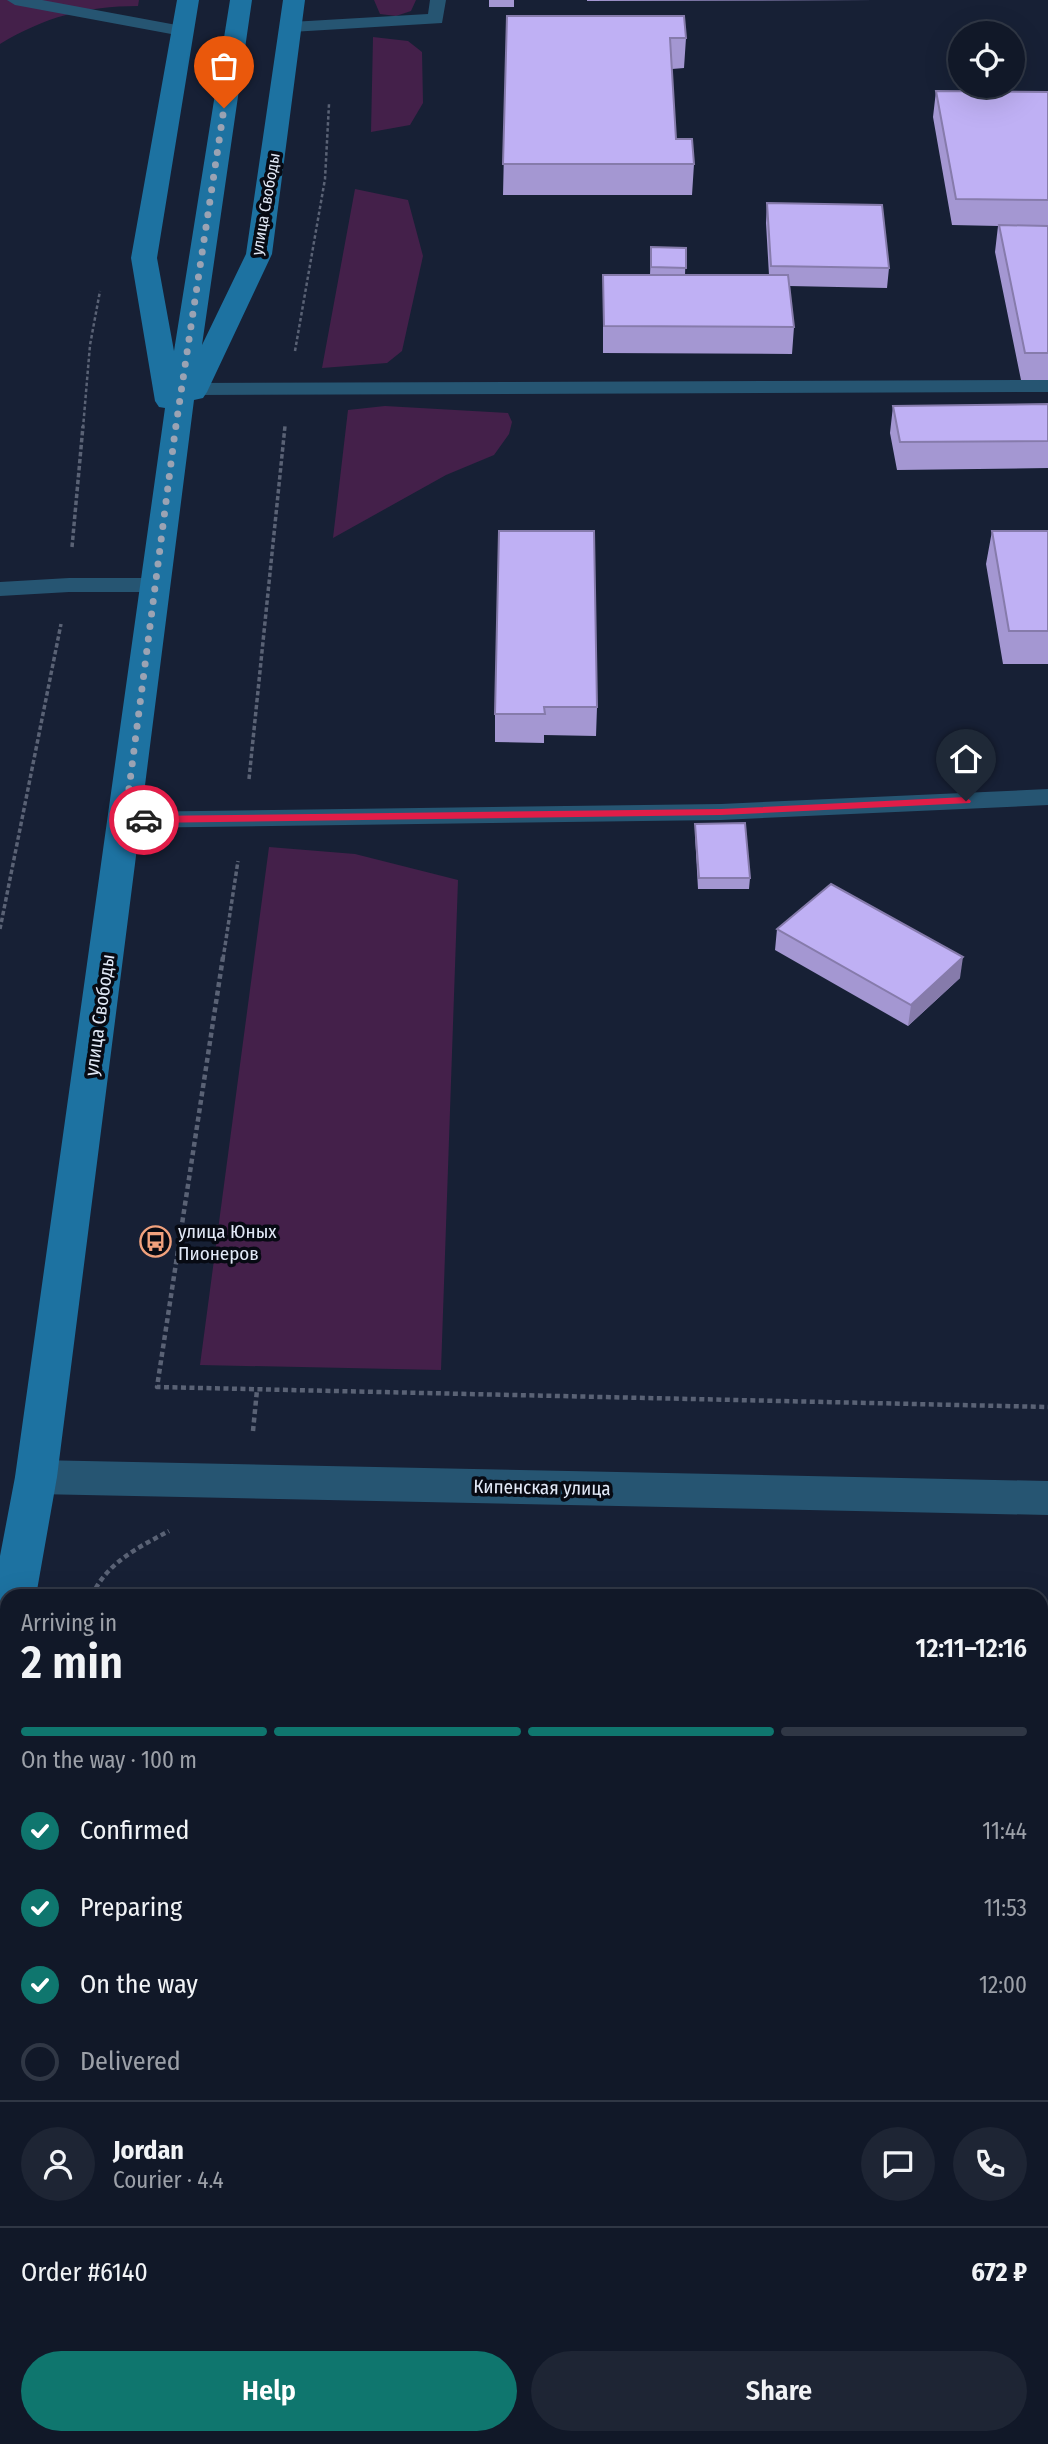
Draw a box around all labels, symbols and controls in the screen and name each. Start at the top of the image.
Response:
map controls [948,21,1025,98]
button: locate [948,21,1025,98]
pin [194,36,254,108]
icon: bag [205,47,243,85]
street label: улица Свободы [247,152,284,257]
pin [936,729,996,801]
icon: home [947,740,985,778]
courier [109,785,179,855]
icon: car [125,801,163,839]
street label: улица Свободы [80,953,119,1077]
place label: улица Юных Пионеров [178,1220,277,1265]
bus stop icon: улица Юных Пионеров [138,1225,172,1259]
street label: Кипенская улица [473,1475,611,1500]
text: Arriving in [21,1609,117,1637]
text: 12:11–12:16 [916,1633,1027,1664]
text: 2 min [21,1635,123,1690]
text: On the way · 100 m [21,1746,197,1774]
icon: check [21,1812,59,1850]
text: Confirmed [80,1815,190,1846]
text: 11:44 [982,1817,1027,1845]
icon: check [21,1889,59,1927]
text: Preparing [80,1892,182,1923]
text: 11:53 [984,1894,1027,1922]
icon: check [21,1966,59,2004]
text: On the way [80,1969,198,2000]
text: 12:00 [979,1971,1027,1999]
text: Delivered [80,2046,181,2077]
button: person [21,2127,95,2201]
button: chat [861,2127,935,2201]
button: phone [953,2127,1027,2201]
text: Jordan [113,2135,184,2166]
text: Courier · 4.4 [113,2166,224,2194]
text: Order #6140 [21,2257,148,2288]
text: 672 ₽ [971,2257,1027,2288]
button: Help [21,2351,517,2431]
button: Share [531,2351,1027,2431]

